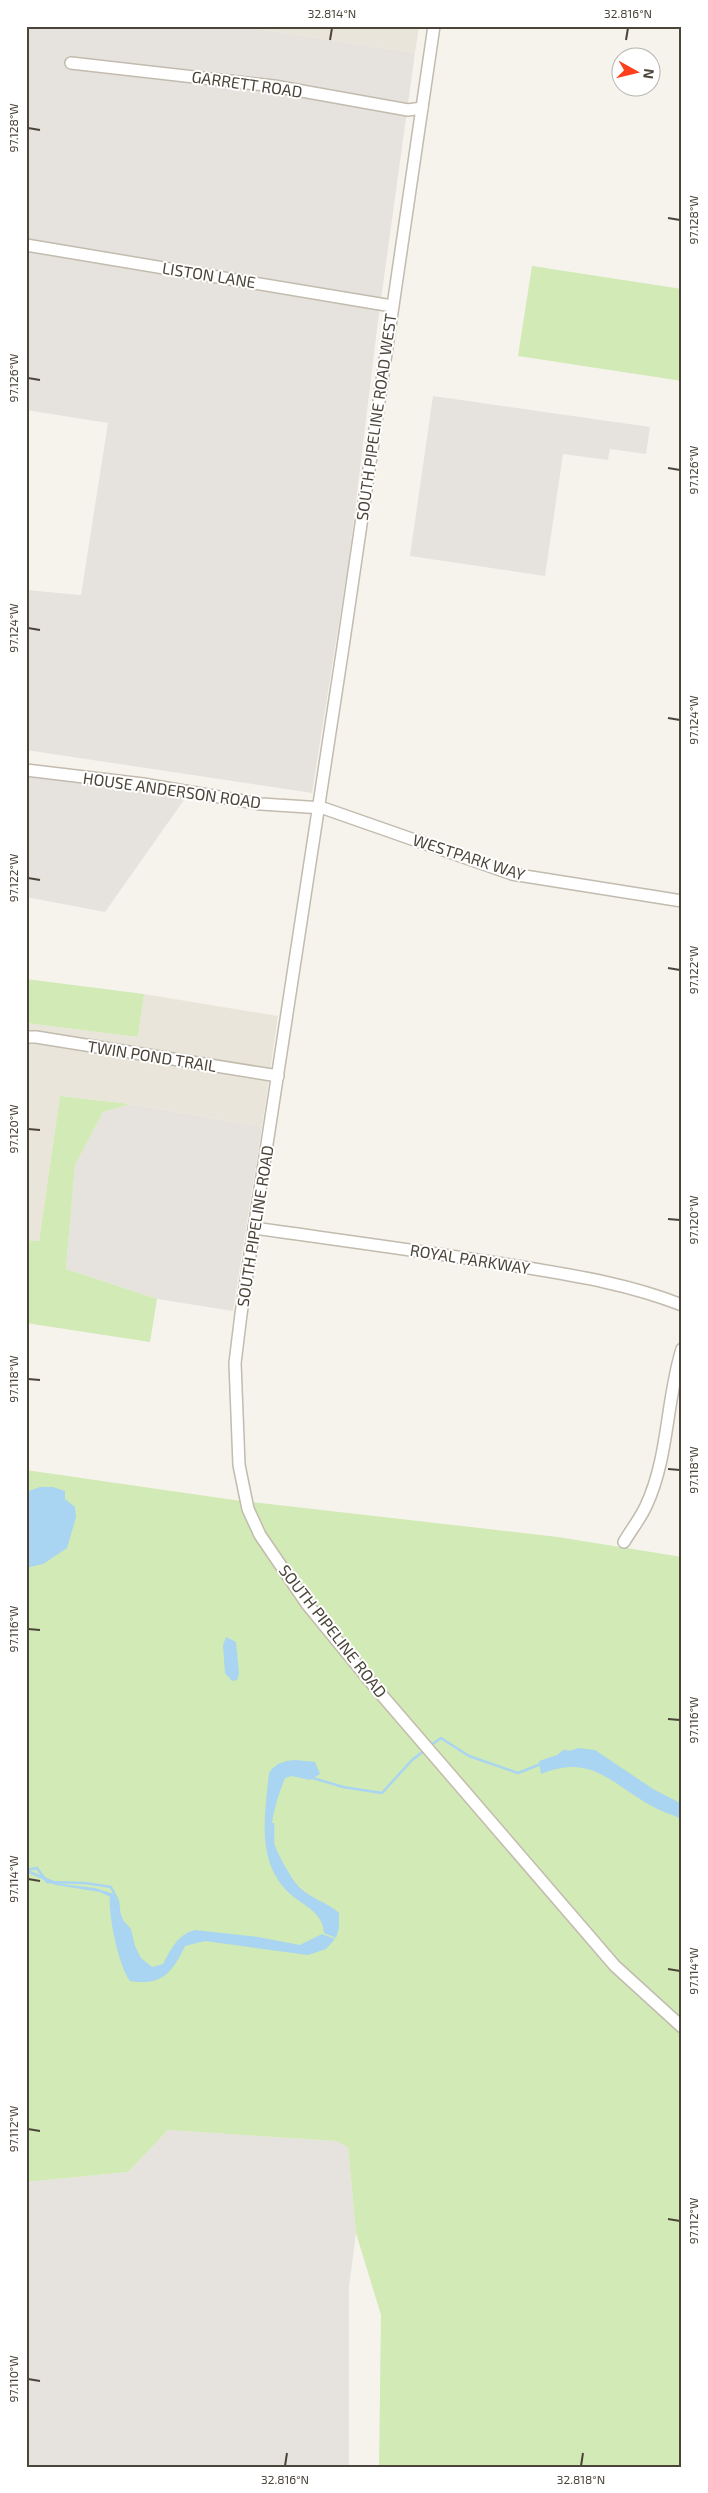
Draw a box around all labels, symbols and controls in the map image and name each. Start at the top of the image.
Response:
text: 32.814°N [308,6,356,20]
text: 32.816°N [604,6,652,20]
north arrow [610,48,660,98]
street label: GARRETT ROAD [190,66,304,101]
text: N [640,68,658,80]
text: 97.128°W [6,103,20,153]
text: 97.128°W [686,195,700,245]
street label: LISTON LANE [161,258,257,291]
street label: SOUTH PIPELINE ROAD WEST [352,312,399,522]
text: 97.126°W [6,354,20,402]
text: 97.126°W [686,446,700,494]
text: 97.124°W [6,603,20,653]
text: 97.124°W [686,695,700,745]
street label: HOUSE ANDERSON ROAD [82,768,262,811]
street label: WESTPARK WAY [411,829,528,884]
text: 97.122°W [6,854,20,902]
text: 97.122°W [686,946,700,994]
street label: TWIN POND TRAIL [86,1036,218,1075]
text: 97.120°W [6,1104,20,1154]
street label: SOUTH PIPELINE ROAD [232,1144,277,1308]
text: 97.120°W [686,1195,700,1245]
street label: ROYAL PARKWAY [409,1240,531,1277]
text: 97.118°W [6,1355,20,1403]
text: 97.118°W [686,1446,700,1494]
street label: SOUTH PIPELINE ROAD [276,1561,391,1701]
text: 97.116°W [6,1606,20,1652]
text: 97.116°W [686,1697,700,1743]
text: 97.114°W [6,1855,20,1903]
text: 97.114°W [686,1947,700,1995]
text: 97.112°W [6,2106,20,2152]
text: 97.112°W [686,2198,700,2244]
text: 97.110°W [6,2355,20,2403]
text: 32.816°N [261,2472,309,2486]
text: 32.818°N [557,2472,605,2486]

